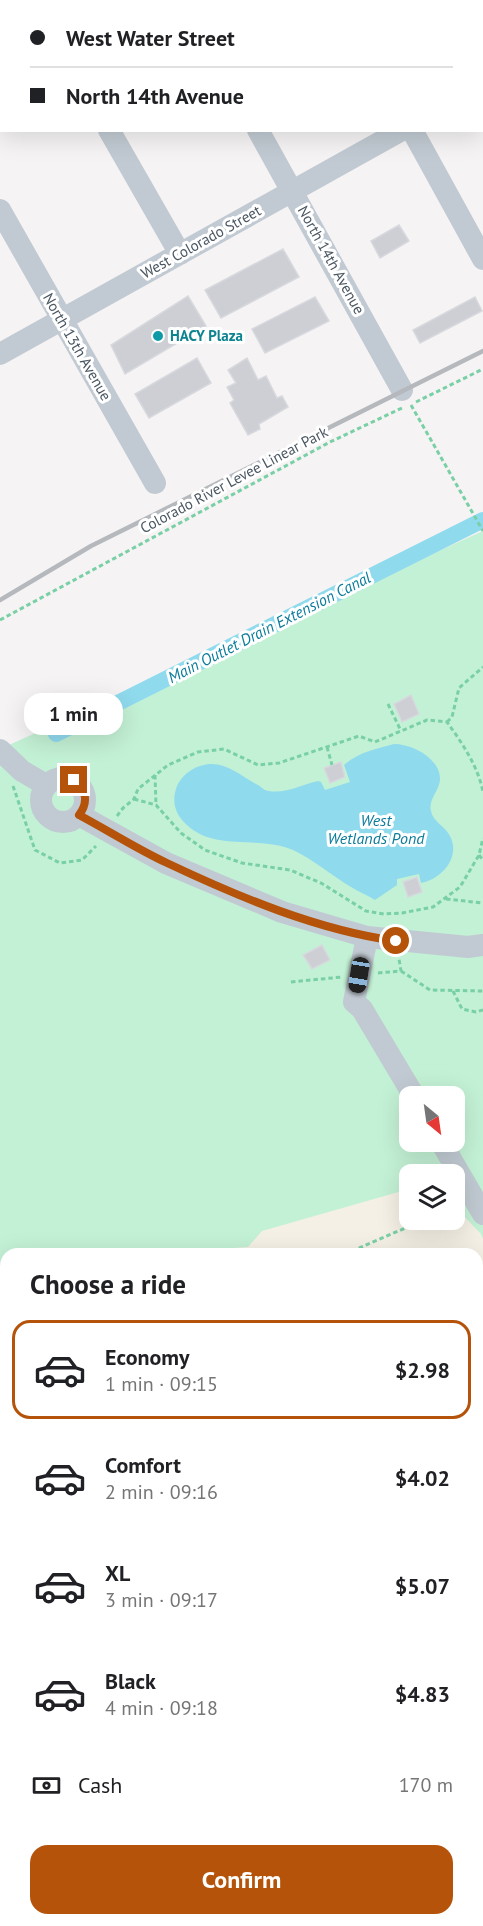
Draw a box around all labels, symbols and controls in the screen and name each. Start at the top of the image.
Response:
text: West Water Street [66,24,235,52]
text: North 14th Avenue [66,82,244,110]
street label: West Colorado Street [137,201,264,282]
street label: North 14th Avenue [294,202,369,317]
street label: North 13th Avenue [39,290,116,404]
place label: HACY Plaza [170,326,243,345]
marker: HACY Plaza [151,329,165,343]
street label: Colorado River Levee Linear Park [137,422,332,537]
water label: Main Outlet Drain Extension Canal [164,567,374,687]
callout: 1 min [25,693,124,735]
text: 1 min [49,701,98,727]
route end [60,766,87,793]
water label: West Wetlands Pond [328,810,425,848]
route start [382,927,409,954]
car [347,956,371,994]
north arrow [399,1086,465,1152]
map controls [399,1086,465,1230]
button: layers [399,1164,465,1230]
text: Choose a ride [30,1267,186,1301]
icon: car [33,1343,87,1397]
text: Economy [105,1343,189,1371]
text: $2.98 [395,1356,450,1384]
text: 1 min · 09:15 [105,1371,218,1397]
icon: car [33,1451,87,1505]
text: Comfort [105,1451,181,1479]
text: $4.02 [395,1464,450,1492]
text: 2 min · 09:16 [105,1479,218,1505]
icon: car [33,1559,87,1613]
text: XL [105,1559,130,1587]
text: $5.07 [395,1572,450,1600]
text: 3 min · 09:17 [105,1587,218,1613]
icon: car [33,1667,87,1721]
text: Black [105,1667,156,1695]
text: $4.83 [395,1680,450,1708]
text: 4 min · 09:18 [105,1695,218,1721]
icon: cash [30,1769,63,1802]
text: Cash [78,1771,122,1799]
text: 170 m [399,1772,453,1798]
button: Confirm [30,1845,453,1914]

